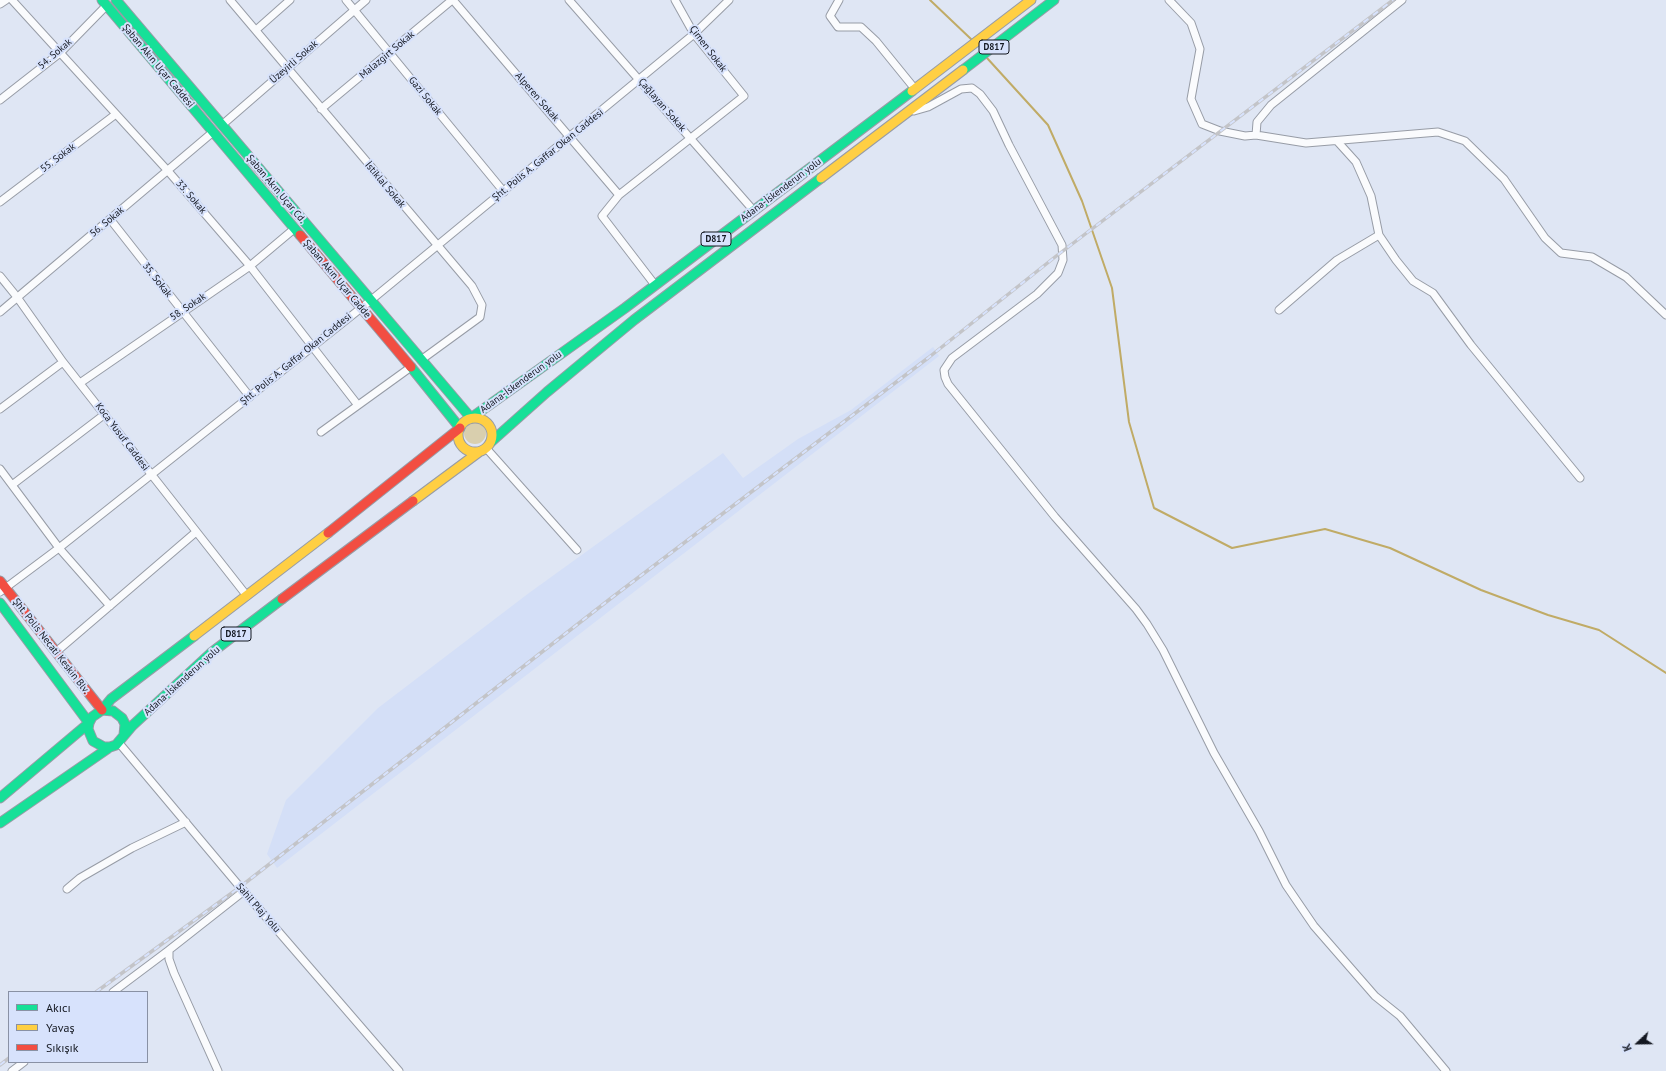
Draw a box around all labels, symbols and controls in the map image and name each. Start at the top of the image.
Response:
street label: Şaban Akın Uçar Caddesi [119,22,197,110]
street label: Çimen Sokak [687,23,729,75]
street label: Malazgirt Sokak [357,29,417,81]
street label: 54. Sokak [36,36,74,72]
street label: Üzeyirli Sokak [267,38,321,86]
road number: D817 [979,40,1009,54]
street label: Alperen Sokak [512,70,562,124]
street label: Gazi Sokak [406,74,444,118]
street label: Çağlayan Sokak [636,76,688,134]
street label: Şht. Polis A. Gaffar Okan Caddesi [490,106,606,204]
street label: 55. Sokak [38,141,78,175]
street label: Şaban Akın Uçar Cd. [244,152,308,226]
street label: Adana-İskenderun yolu [738,156,824,224]
street label: İstiklal Sokak [362,159,408,211]
street label: 33. Sokak [173,178,209,216]
street label: 56. Sokak [87,204,127,240]
road number: D817 [701,232,731,246]
street label: Şaban Akın Uçar Cadde [301,237,373,321]
street label: 35. Sokak [140,260,174,300]
street label: 58. Sokak [168,291,208,323]
street label: Şht. Polis A. Gaffar Okan Caddesi [238,310,354,408]
street label: Adana-İskenderun yolu [478,348,564,416]
street label: Koca Yusuf Caddesi [93,401,151,473]
street label: Şht. Polis Necati Keskin Blv. [10,596,92,696]
road number: D817 [221,627,251,641]
street label: Adana-İskenderun yolu [142,644,222,718]
street label: Sahil Plaj Yolu [233,881,283,935]
legend [8,991,148,1063]
text: Akıcı [46,1000,71,1015]
text: Yavaş [46,1020,75,1035]
north arrow [1618,1023,1658,1063]
text: Sıkışık [46,1040,79,1055]
text: K [1619,1042,1635,1053]

